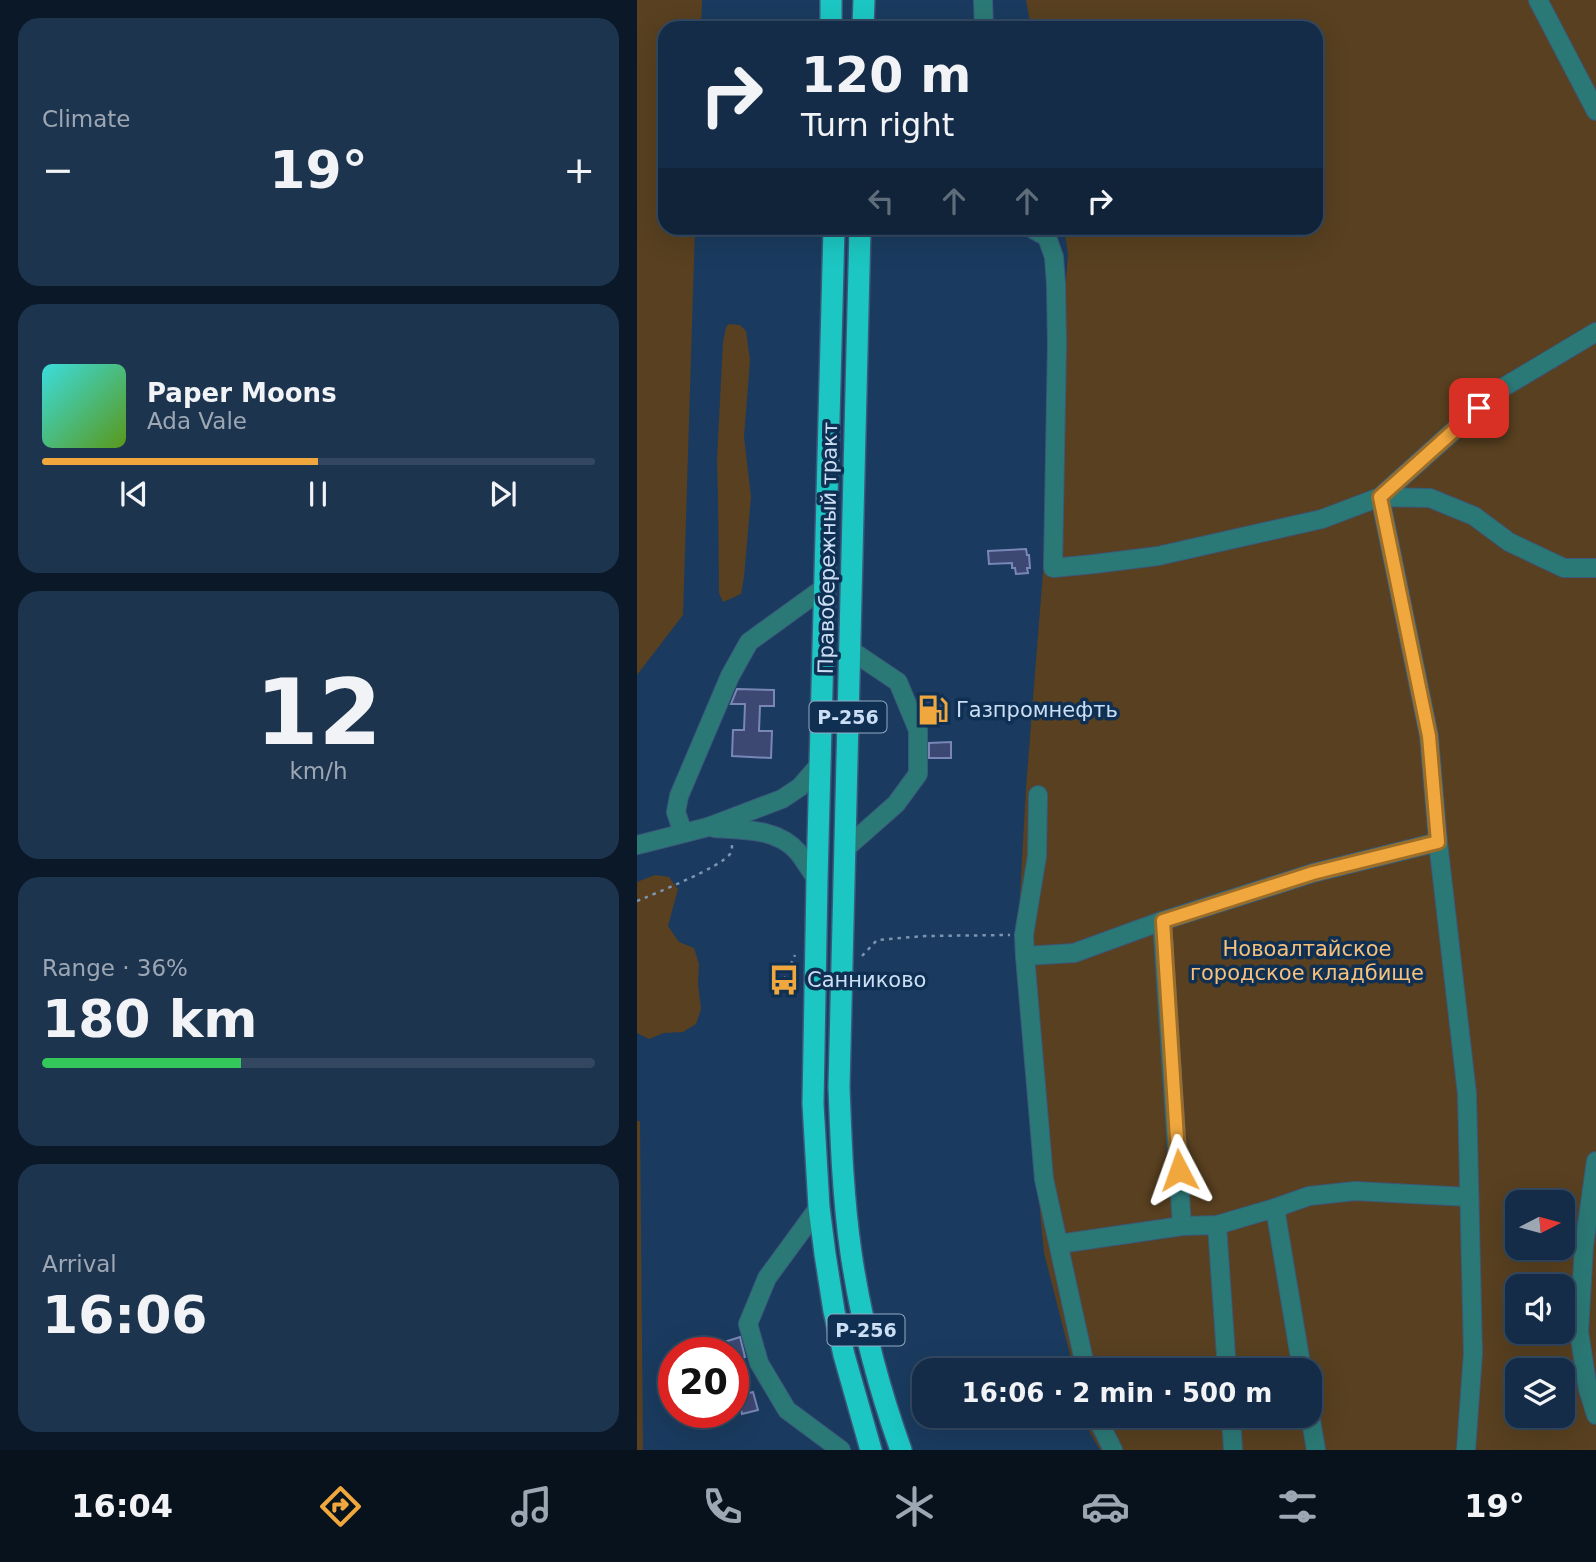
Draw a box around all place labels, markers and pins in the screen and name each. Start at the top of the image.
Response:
pin [1449,378,1509,438]
fuel station icon: Газпромнефть [916,693,950,727]
place label: Газпромнефть [956,698,1118,722]
bus stop icon: Санниково [767,963,801,997]
place label: Санниково [807,968,926,992]

